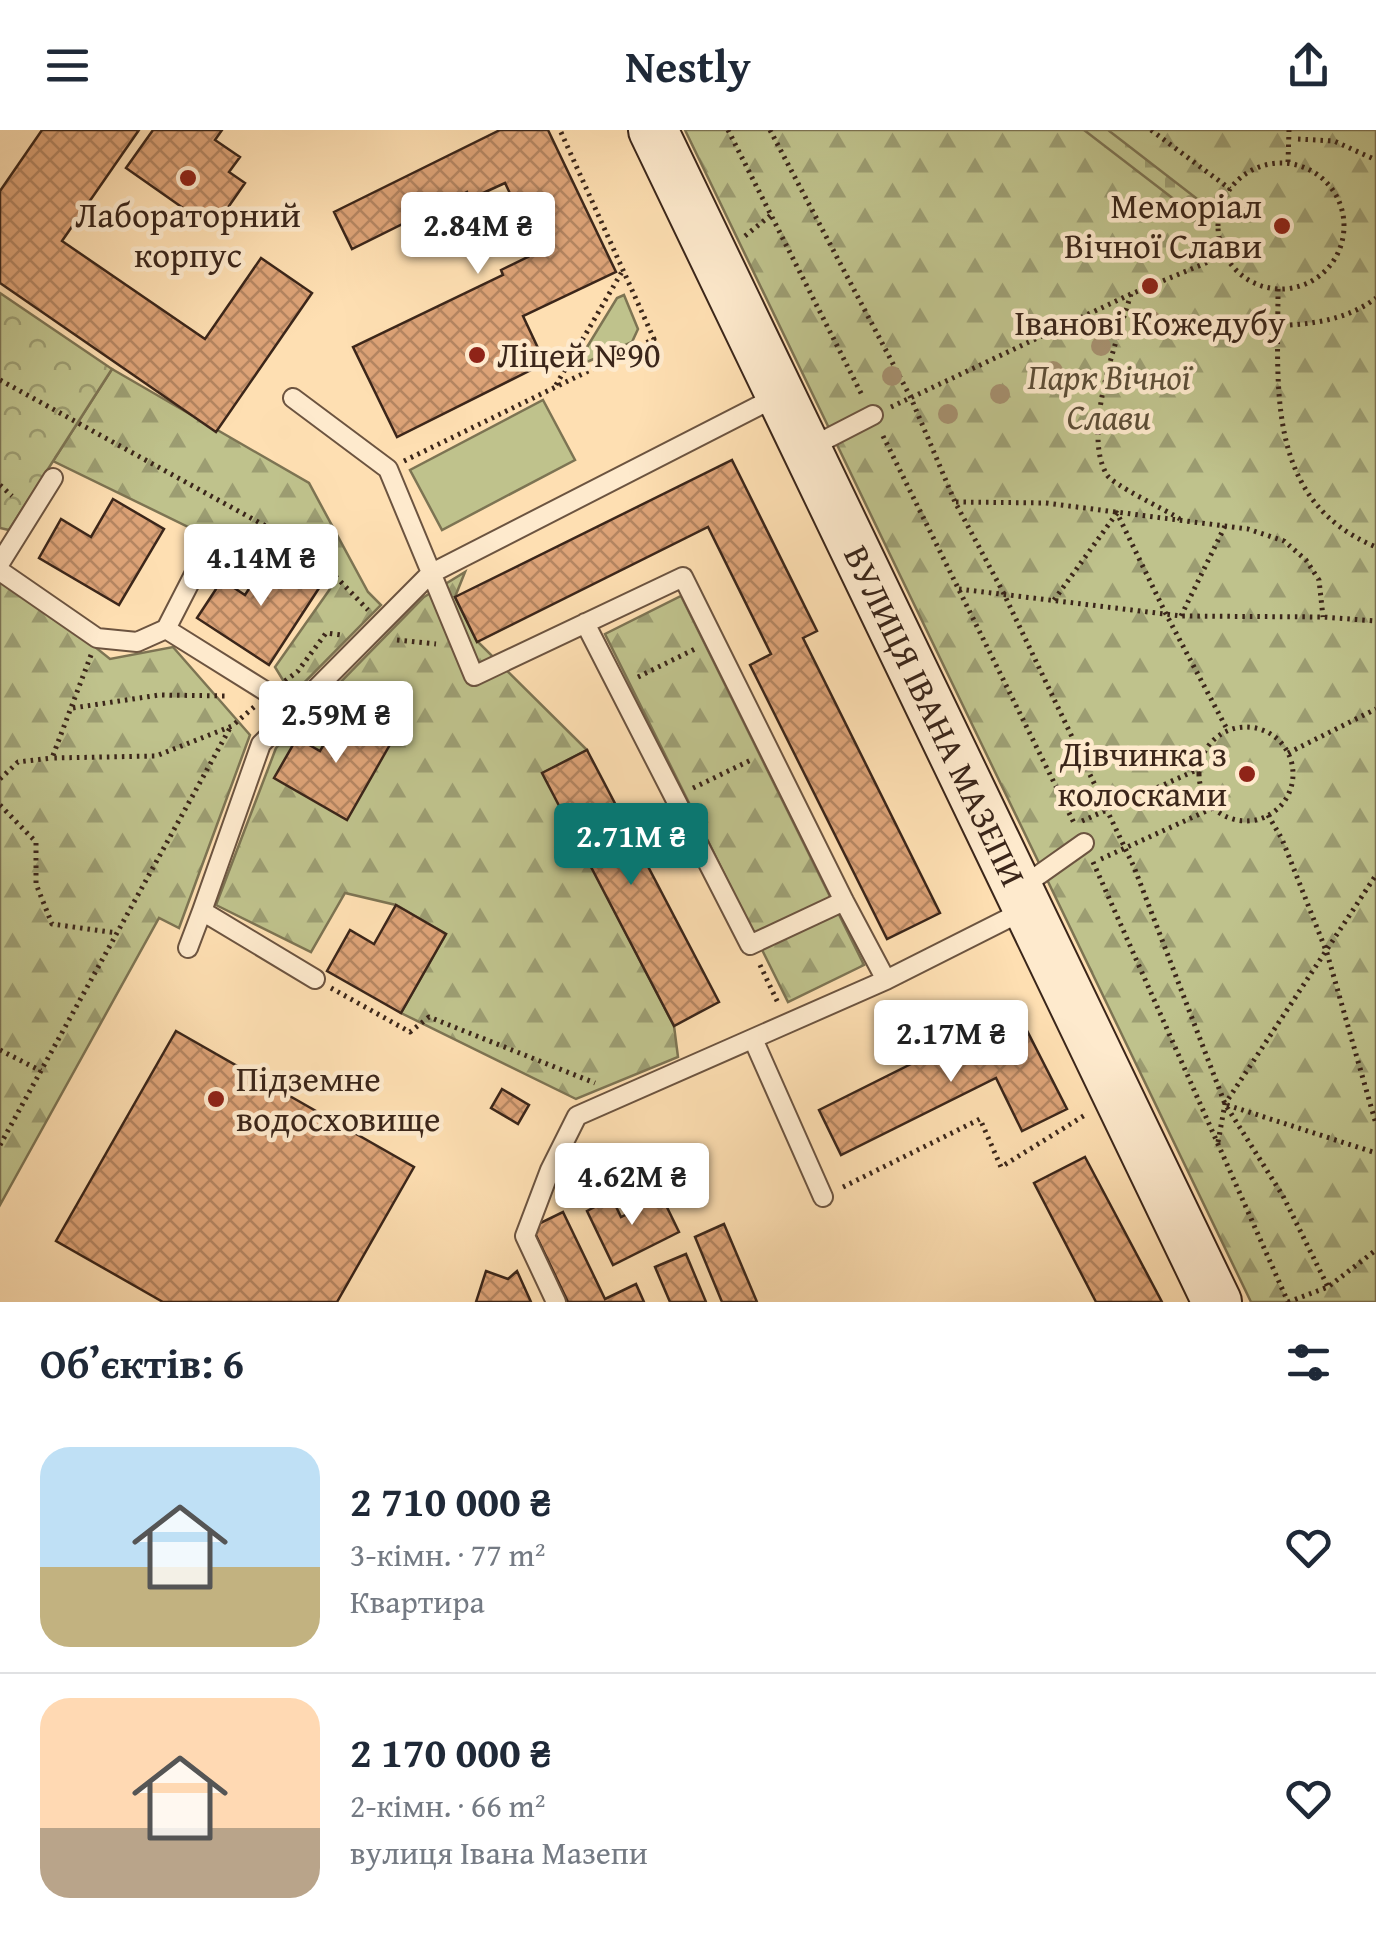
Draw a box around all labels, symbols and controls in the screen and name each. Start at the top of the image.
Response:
text: Nestly [625,33,751,98]
icon: menu [40,38,95,93]
icon: share [1281,38,1336,93]
marker: Лабораторний корпус [177,167,199,189]
place label: Меморіал Вічної Слави [1064,180,1262,271]
place label: Лабораторний корпус [75,189,301,280]
pin: 2.84M ₴ [386,192,570,277]
text: 2.84M ₴ [423,201,533,248]
marker: Меморіал Вічної Слави [1271,215,1293,237]
marker: Іванові Кожедубу [1139,275,1161,297]
place label: Іванові Кожедубу [1014,297,1286,348]
place label: Ліцей №90 [497,329,661,380]
marker: Ліцей №90 [466,344,488,366]
park label: Парк Вічної Слави [1027,351,1194,442]
pin: 4.14M ₴ [169,524,353,609]
text: 4.14M ₴ [206,533,316,580]
street label: ВУЛИЦЯ ІВАНА МАЗЕПИ [832,537,1039,894]
pin: 2.59M ₴ [244,681,428,766]
text: 2.59M ₴ [281,690,391,737]
place label: Дівчинка з колосками [1057,728,1227,819]
marker: Дівчинка з колосками [1236,763,1258,785]
pin: 2.71M ₴ [539,803,723,888]
text: 2.71M ₴ [576,812,686,859]
pin: 2.17M ₴ [859,1000,1043,1085]
text: 2.17M ₴ [896,1009,1006,1056]
place label: Підземне водосховище [236,1053,440,1144]
marker: Підземне водосховище [205,1088,227,1110]
pin: 4.62M ₴ [540,1143,724,1228]
text: 4.62M ₴ [577,1152,687,1199]
text: Об’єктів: 6 [40,1332,244,1393]
icon: filters [1281,1335,1336,1390]
text: 2 710 000 ₴ [350,1470,552,1531]
icon: home [120,1487,240,1607]
icon: heart [1281,1520,1336,1575]
text: 3-кімн. · 77 m² [350,1531,546,1578]
text: Квартира [350,1578,485,1625]
text: 2 170 000 ₴ [350,1721,552,1782]
icon: home [120,1738,240,1858]
icon: heart [1281,1771,1336,1826]
text: 2-кімн. · 66 m² [350,1782,546,1829]
text: вулиця Івана Мазепи [350,1829,648,1876]

